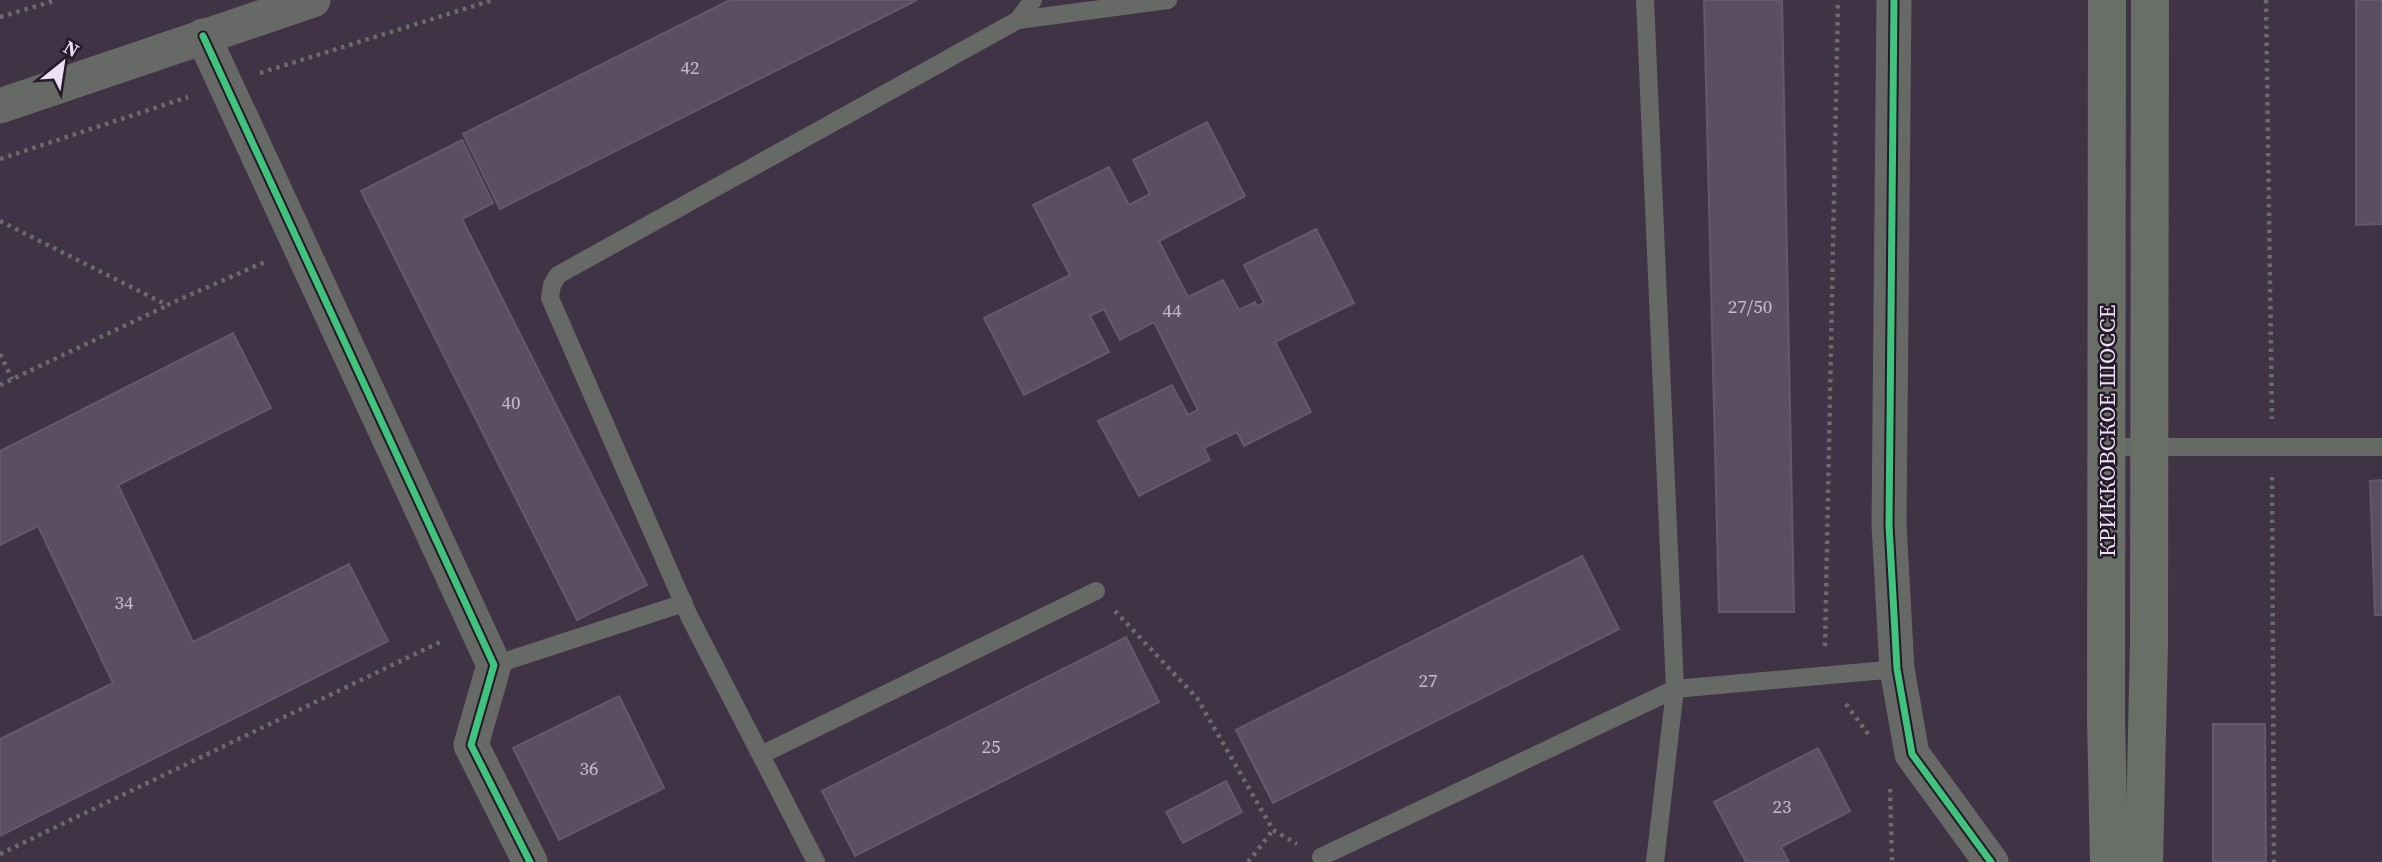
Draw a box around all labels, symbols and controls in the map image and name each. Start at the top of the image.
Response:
north arrow [28,28,98,98]
text: N [59,34,84,63]
house number: 42 [680,54,700,80]
house number: 27/50 [1728,293,1772,319]
house number: 44 [1162,297,1182,323]
street label: КРИККОВСКОЕ ШОССЕ [2091,305,2123,557]
house number: 40 [501,389,521,415]
house number: 34 [114,589,134,615]
house number: 27 [1418,667,1438,693]
house number: 25 [981,733,1001,759]
house number: 36 [579,755,599,781]
house number: 23 [1772,793,1792,819]

